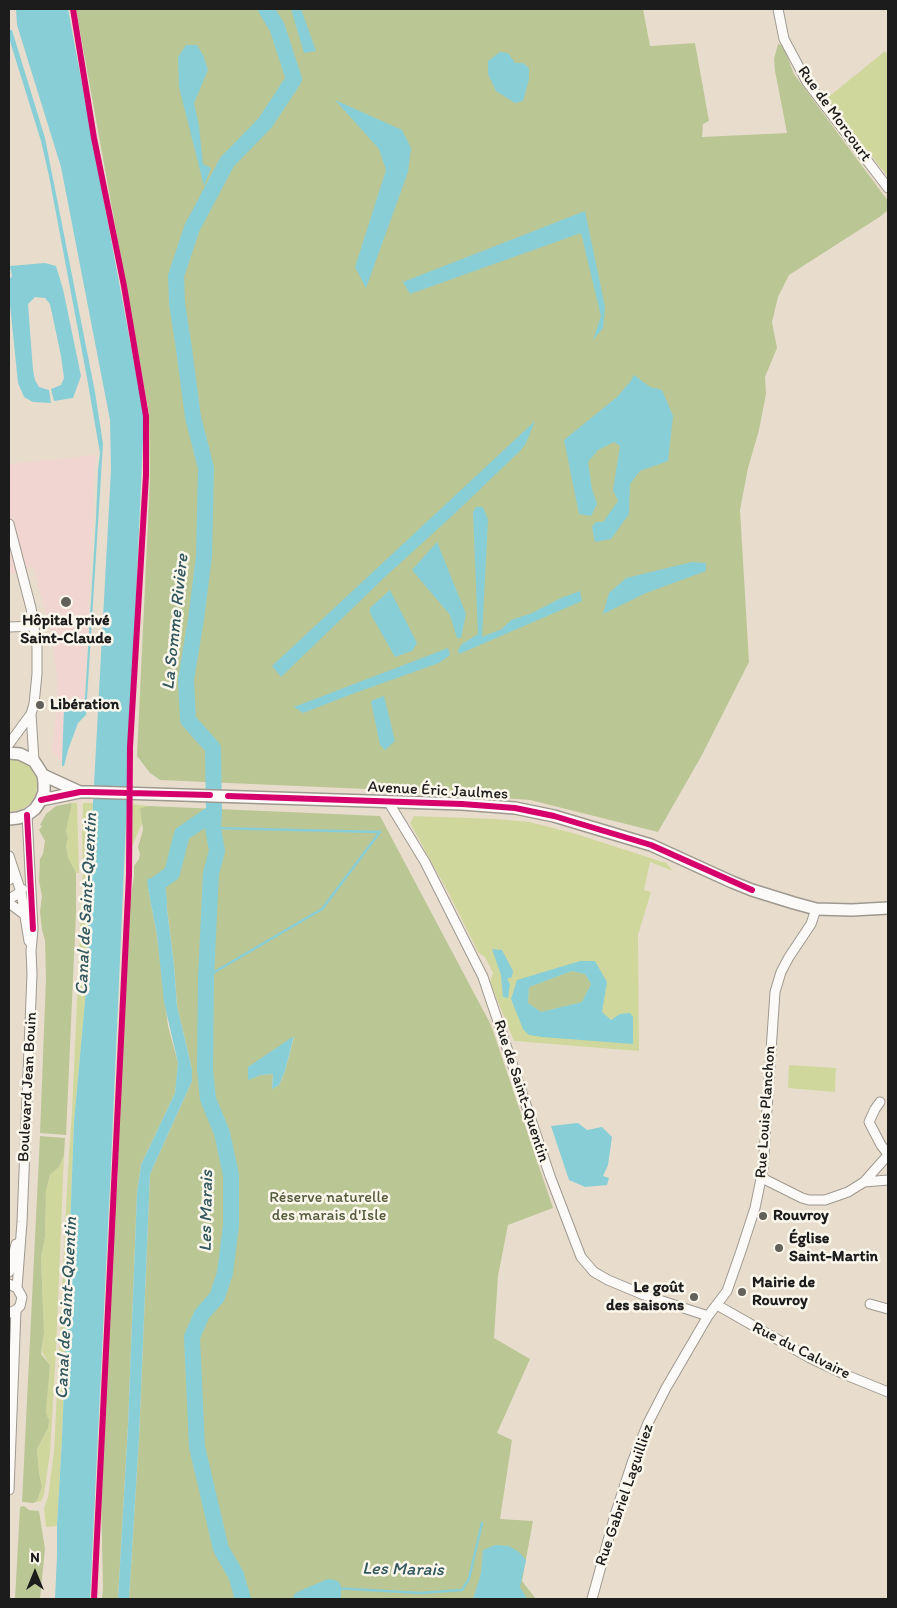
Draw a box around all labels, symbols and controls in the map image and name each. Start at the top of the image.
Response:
street label: Rue de Morcourt [793,62,875,166]
water label: La Somme Rivière [158,553,194,691]
marker: Hôpital privé Saint-Claude [59,595,73,609]
place label: Hôpital privé Saint-Claude [20,611,112,649]
place label: Libération [50,695,119,715]
marker: Libération [34,699,46,711]
street label: Avenue Éric Jaulmes [367,778,509,804]
water label: Canal de Saint-Quentin [71,812,103,996]
street label: Boulevard Jean Bouin [14,1011,42,1163]
street label: Rue de Saint-Quentin [489,1017,553,1165]
street label: Rue Louis Planchon [752,1045,780,1179]
water label: Les Marais [195,1170,219,1252]
park label: Réserve naturelle des marais d'Isle [269,1188,389,1226]
place label: Rouvroy [773,1206,829,1226]
marker: Rouvroy [757,1210,769,1222]
water label: Canal de Saint-Quentin [51,1216,83,1400]
place label: Église Saint-Martin [789,1229,878,1267]
marker: Église Saint-Martin [773,1242,785,1254]
place label: Mairie de Rouvroy [752,1273,815,1311]
place label: Le goût des saisons [606,1278,684,1316]
marker: Mairie de Rouvroy [736,1286,748,1298]
marker: Le goût des saisons [688,1291,700,1303]
street label: Rue du Calvaire [749,1318,853,1384]
street label: Rue Gabriel Laguilliez [592,1421,658,1569]
north arrow [10,1548,60,1598]
text: N [30,1549,40,1566]
water label: Les Marais [362,1558,444,1582]

